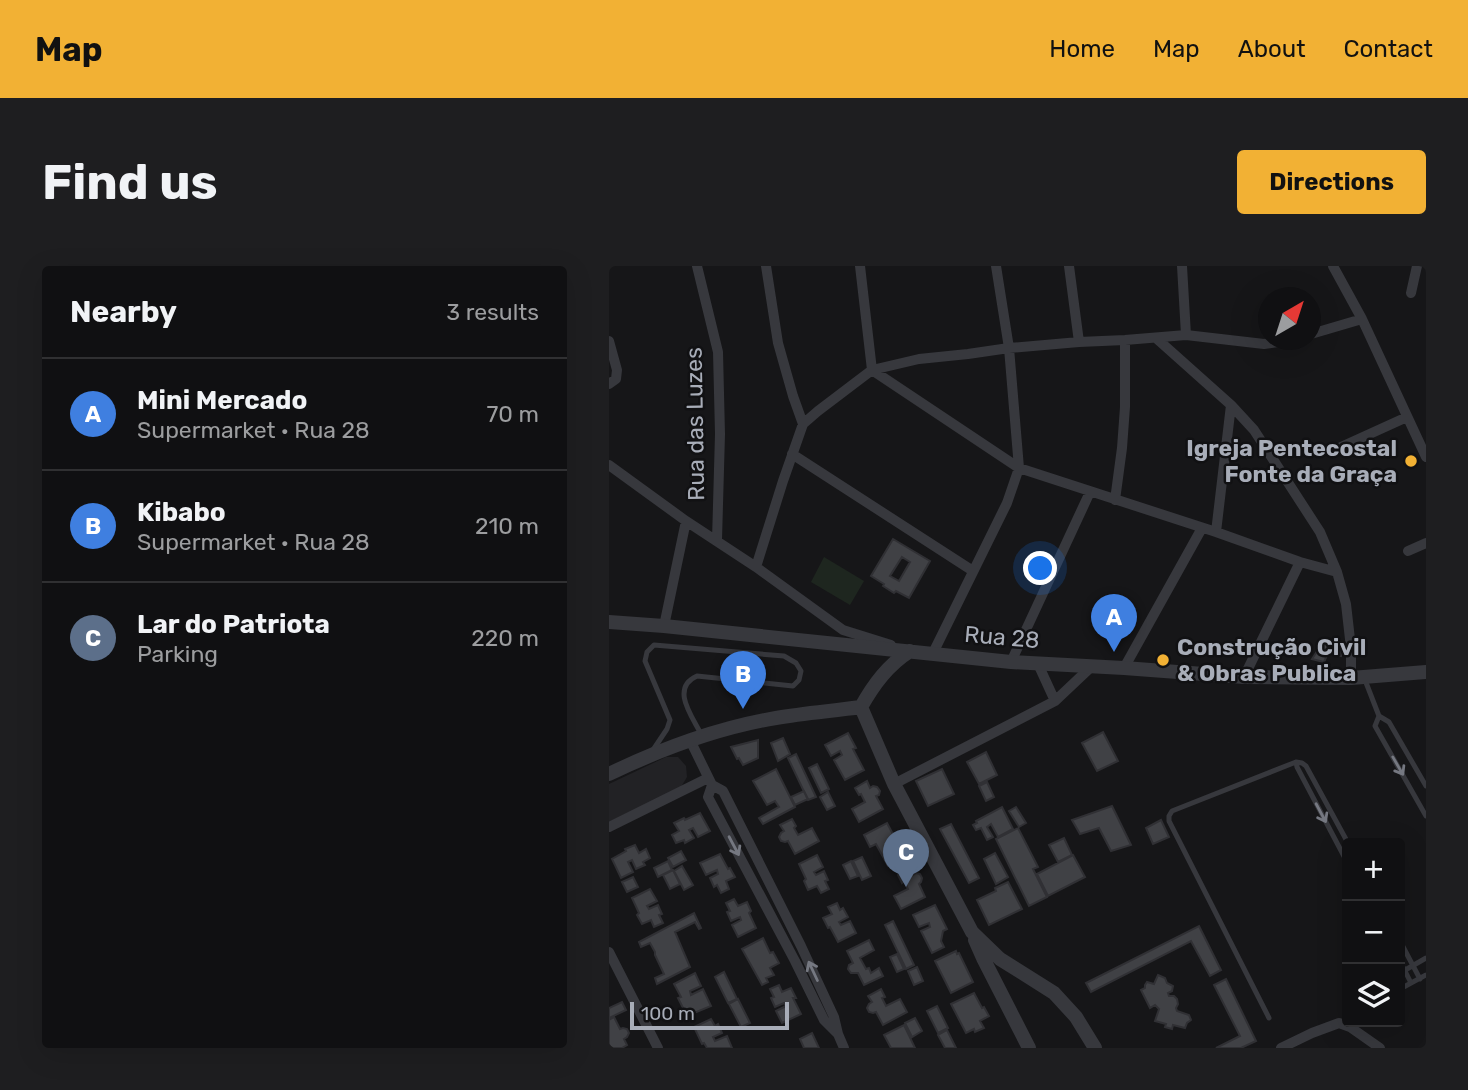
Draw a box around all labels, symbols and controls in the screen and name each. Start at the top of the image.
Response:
text: Map [35,30,103,69]
text: Home [1049,35,1115,63]
text: Map [1153,35,1200,63]
text: About [1238,35,1306,63]
text: Contact [1344,35,1433,63]
button: Directions [1237,150,1426,214]
text: Find us [42,153,218,211]
north arrow [1258,287,1321,350]
text: Nearby [70,294,177,330]
text: 3 results [446,298,539,326]
street label: Rua das Luzes [680,347,710,501]
text: Mini Mercado [137,385,307,416]
text: A [85,400,101,428]
text: 70 m [487,400,539,428]
text: Supermarket · Rua 28 [137,416,370,444]
place label: Igreja Pentecostal Fonte da Graça [1186,434,1397,488]
marker: Igreja Pentecostal Fonte da Graça [1403,453,1419,469]
text: Kibabo [137,497,226,528]
text: B [85,512,101,540]
text: 210 m [475,512,539,540]
text: Supermarket · Rua 28 [137,528,370,556]
your location [1023,551,1057,585]
pin: A [1091,594,1137,652]
text: Lar do Patriota [137,609,330,640]
street label: Rua 28 [963,620,1041,654]
text: C [85,624,101,652]
text: 220 m [471,624,539,652]
place label: Construção Civil & Obras Publica [1177,633,1366,687]
text: Parking [137,640,218,668]
pin: B [720,651,766,709]
marker: Construção Civil & Obras Publica [1155,652,1171,668]
one-way arrow [1391,756,1405,776]
one-way arrow [1314,802,1328,822]
pin: C [883,829,929,887]
one-way arrow [728,835,741,856]
map controls [1342,838,1405,1027]
button: + [1342,838,1405,901]
button: − [1342,901,1405,964]
one-way arrow [806,961,819,982]
button: layers [1342,964,1405,1027]
scale bar [630,999,789,1031]
text: 100 m [641,1002,695,1025]

